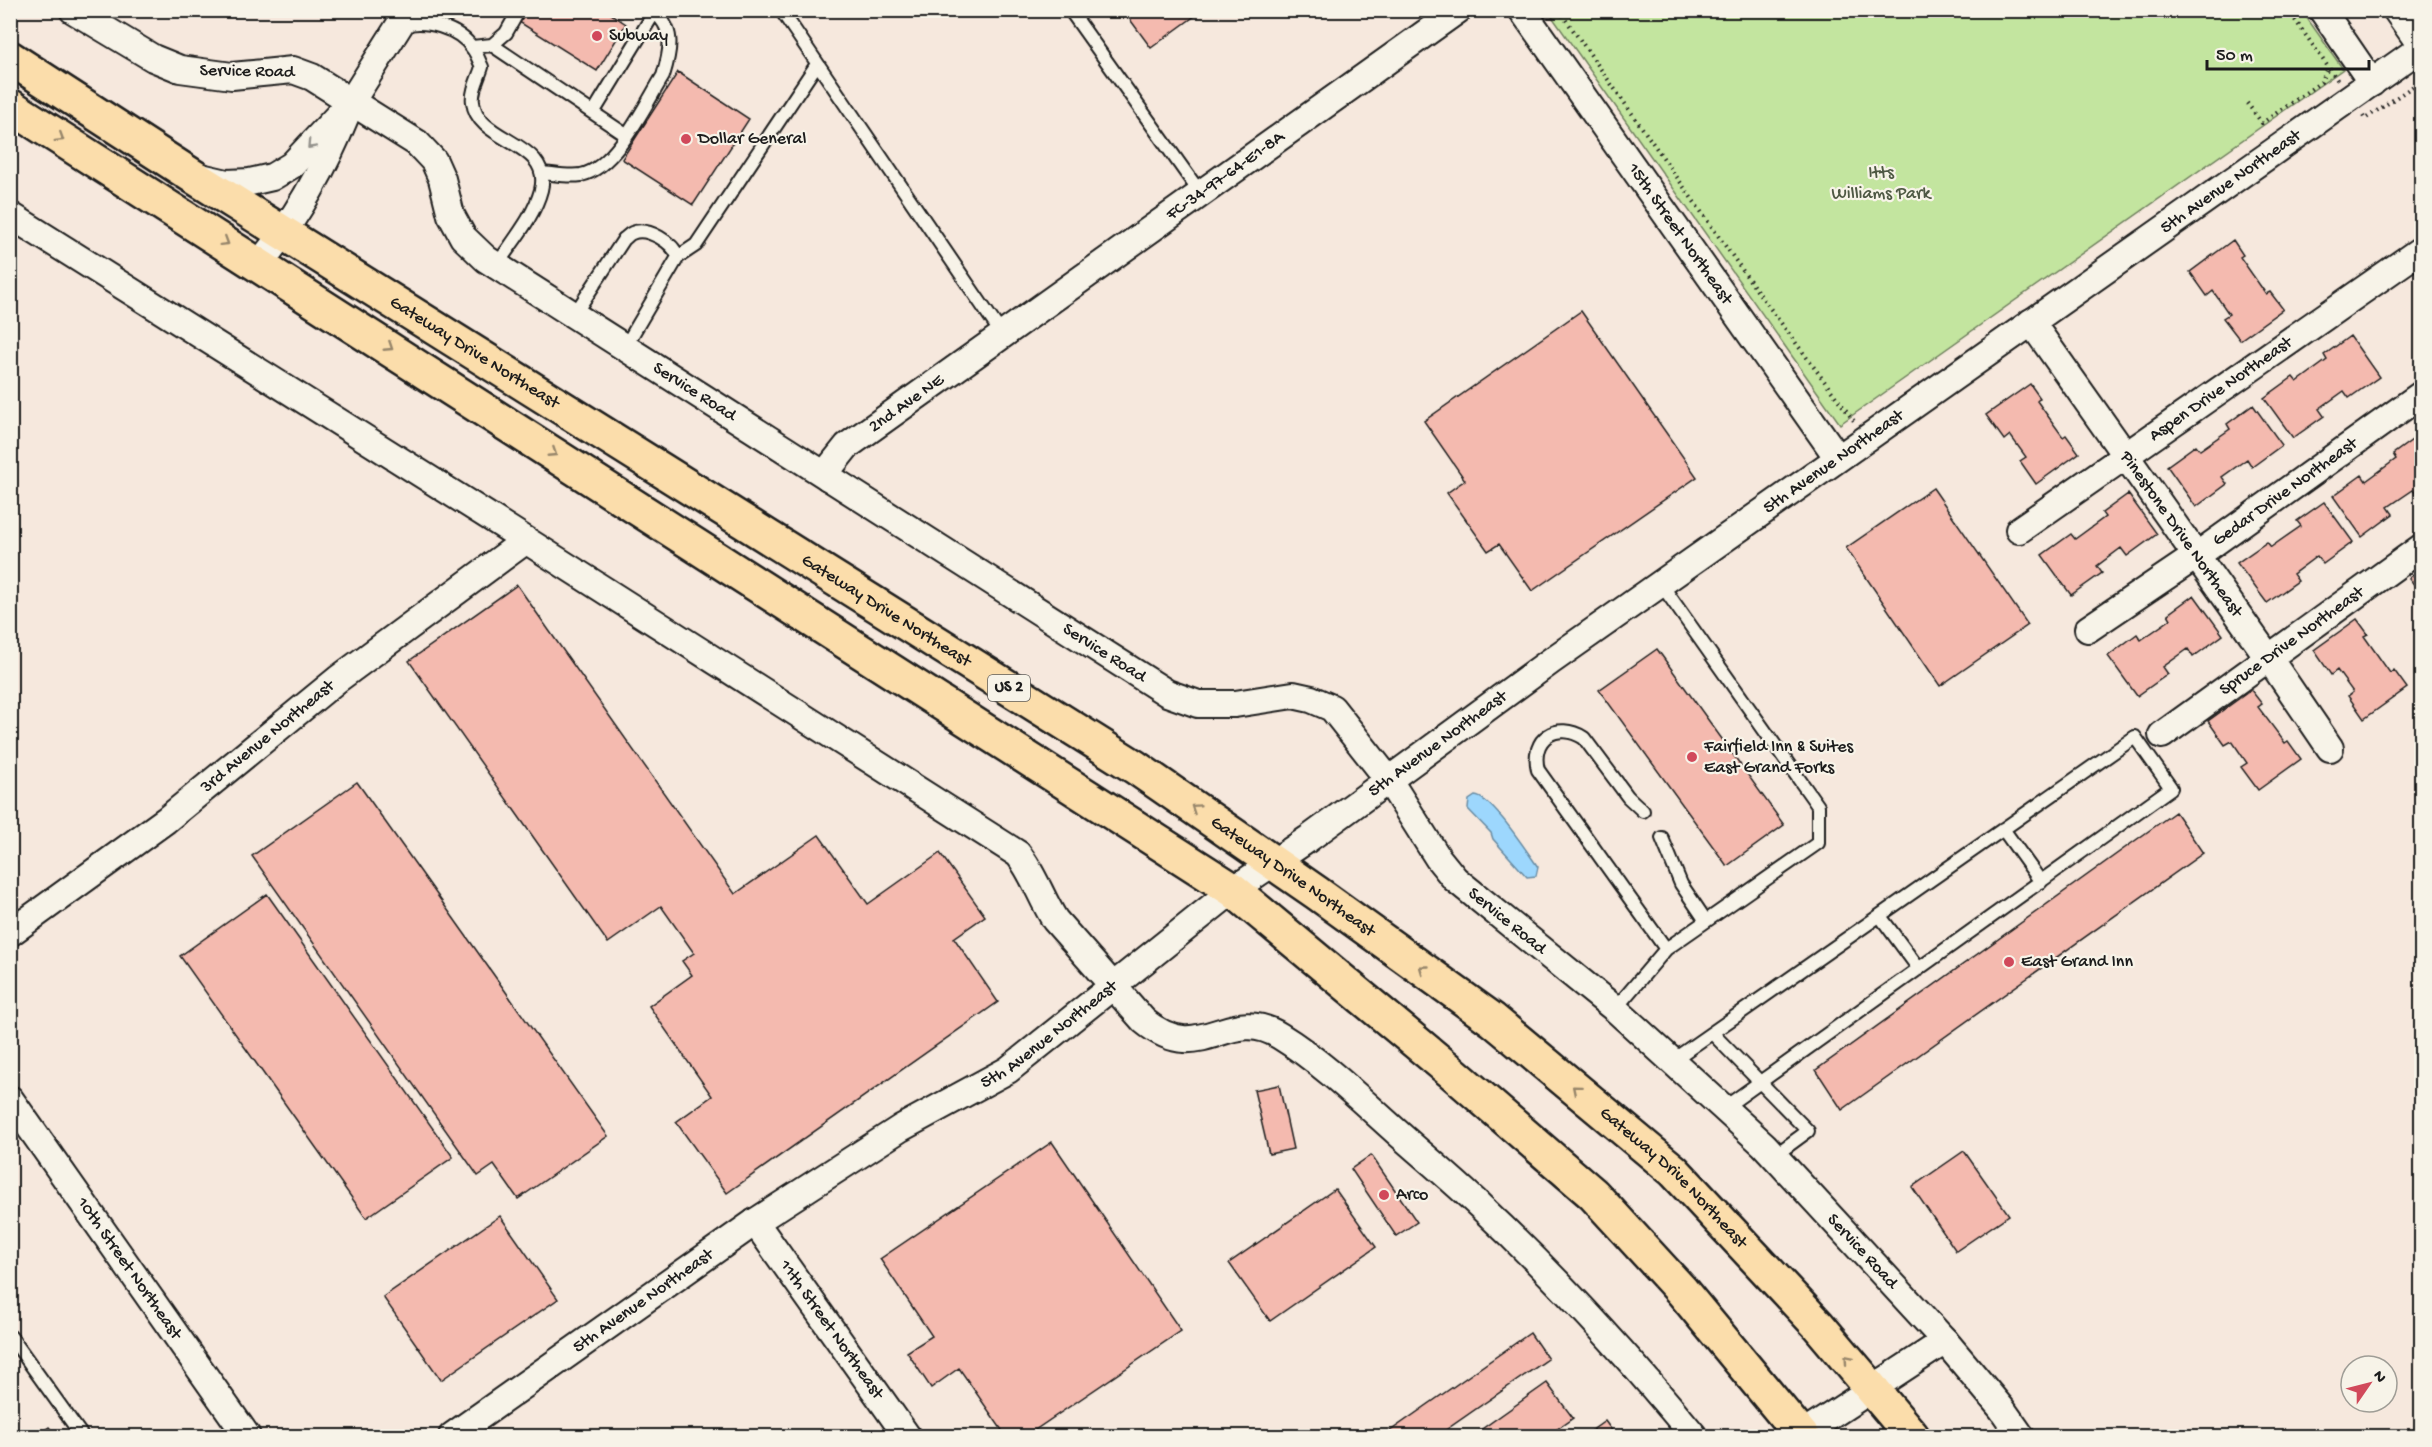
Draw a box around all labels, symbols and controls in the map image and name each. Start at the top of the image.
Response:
place label: Subway [609,26,668,47]
marker: Subway [590,29,604,43]
scale bar [2207,33,2369,71]
text: 50 m [2216,46,2253,67]
street label: Service Road [199,61,296,83]
street label: 5th Avenue Northeast [2156,124,2306,239]
street label: FC-34-97-64-E1-8A [1162,126,1290,226]
place label: Dollar General [697,129,806,150]
one-way arrow [54,130,64,142]
marker: Dollar General [679,132,693,146]
one-way arrow [307,138,318,148]
street label: 15th Street Northeast [1622,158,1738,310]
park label: Itts Williams Park [1831,163,1932,205]
one-way arrow [218,235,229,246]
street label: Gateway Drive Northeast [386,292,565,415]
street label: Aspen Drive Northeast [2145,331,2298,446]
one-way arrow [383,340,393,352]
street label: Service Road [649,357,741,427]
street label: 2nd Ave NE [865,369,949,438]
street label: 5th Avenue Northeast [1759,404,1909,519]
street label: Gedar Drive Northeast [2209,432,2363,551]
one-way arrow [547,445,557,457]
street label: Pinestone Drive Northeast [2115,446,2248,623]
street label: Gateway Drive Northeast [797,550,976,673]
street label: Spruce Drive Northeast [2215,581,2369,700]
street label: Service Road [1059,619,1151,688]
street label: 3rd Avenue Northeast [196,675,340,798]
road number: US 2 [988,675,1030,701]
street label: 5th Avenue Northeast [1364,685,1513,802]
place label: Fairfield Inn & Suites East Grand Forks [1703,737,1855,779]
marker: Fairfield Inn & Suites East Grand Forks [1685,750,1699,764]
one-way arrow [1191,804,1202,815]
street label: Gateway Drive Northeast [1206,812,1380,943]
street label: Service Road [1463,883,1551,960]
place label: East Grand Inn [2021,952,2133,973]
marker: East Grand Inn [2002,955,2016,969]
one-way arrow [1418,965,1429,976]
street label: 5th Avenue Northeast [977,975,1123,1093]
one-way arrow [1572,1086,1583,1097]
street label: Gateway Drive Northeast [1595,1103,1753,1254]
place label: Arco [1396,1185,1428,1206]
marker: Arco [1377,1188,1391,1202]
street label: 10th Street Northeast [71,1192,187,1345]
street label: Service Road [1822,1209,1903,1294]
street label: 5th Avenue Northeast [569,1243,719,1358]
street label: 11th Street Northeast [774,1255,889,1405]
north arrow [2339,1354,2399,1414]
one-way arrow [1844,1355,1855,1366]
text: N [2368,1368,2390,1388]

